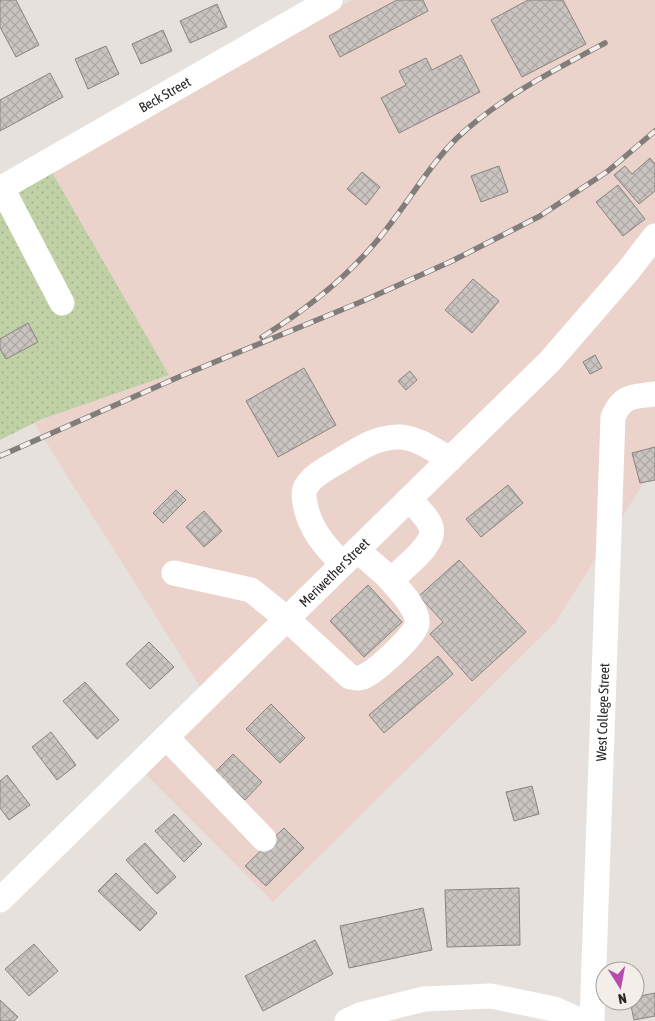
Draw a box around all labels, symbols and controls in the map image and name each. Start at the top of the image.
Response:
street label: Beck Street [136,73,194,116]
street label: Meriwether Street [296,535,373,610]
street label: West College Street [593,663,612,762]
north arrow [595,961,645,1011]
text: N [617,990,628,1007]

